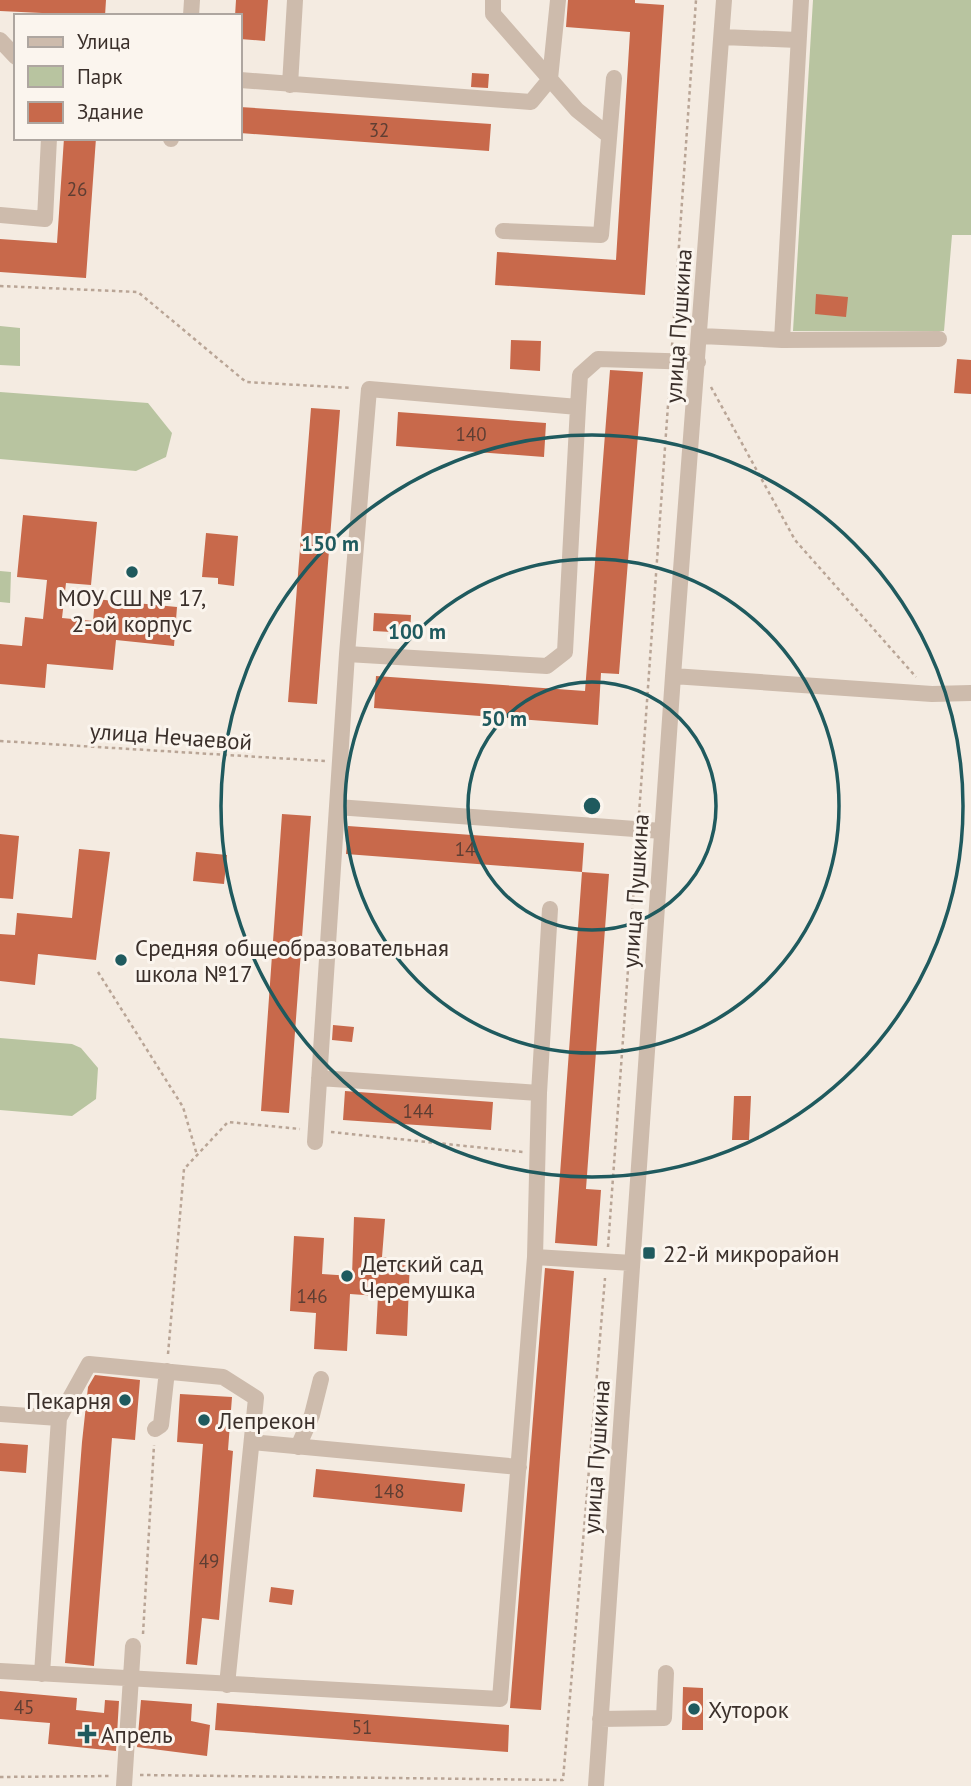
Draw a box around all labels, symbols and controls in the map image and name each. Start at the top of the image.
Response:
legend [14,14,242,140]
text: Улица [77,28,131,55]
text: Парк [77,63,123,90]
text: Здание [77,98,144,125]
house number: 32 [369,118,389,142]
house number: 26 [67,177,87,201]
street label: улица Пушкина [658,248,698,404]
house number: 140 [455,422,487,446]
text: 150 m [301,530,359,557]
marker: МОУ СШ № 17, 2-ой корпус [124,564,140,580]
place label: МОУ СШ № 17, 2-ой корпус [58,583,206,638]
text: 100 m [388,618,446,645]
text: 50 m [481,705,527,732]
street label: улица Нечаевой [89,716,253,756]
centre of rings [580,794,604,818]
street label: улица Пушкина [615,813,655,969]
house number: 14 [455,837,475,861]
place label: Средняя общеобразовательная школа №17 [135,933,449,988]
marker: Средняя общеобразовательная школа №17 [113,952,129,968]
house number: 144 [402,1099,434,1123]
place label: 22-й микрорайон [663,1239,839,1268]
marker: 22-й микрорайон [641,1245,657,1261]
place label: Детский сад Черемушка [361,1249,483,1304]
marker: Детский сад Черемушка [339,1268,355,1284]
house number: 146 [296,1284,328,1308]
street label: улица Пушкина [576,1379,616,1535]
place label: Пекарня [26,1386,111,1415]
marker: Пекарня [117,1392,133,1408]
place label: Лепрекон [217,1406,316,1435]
marker: Лепрекон [196,1412,212,1428]
house number: 148 [373,1479,405,1503]
house number: 49 [199,1549,219,1573]
house number: 45 [14,1695,34,1719]
place label: Хуторок [708,1695,789,1724]
marker: Хуторок [686,1701,702,1717]
house number: 51 [352,1715,372,1739]
place label: Апрель [101,1720,173,1749]
marker: Апрель [79,1726,95,1742]

